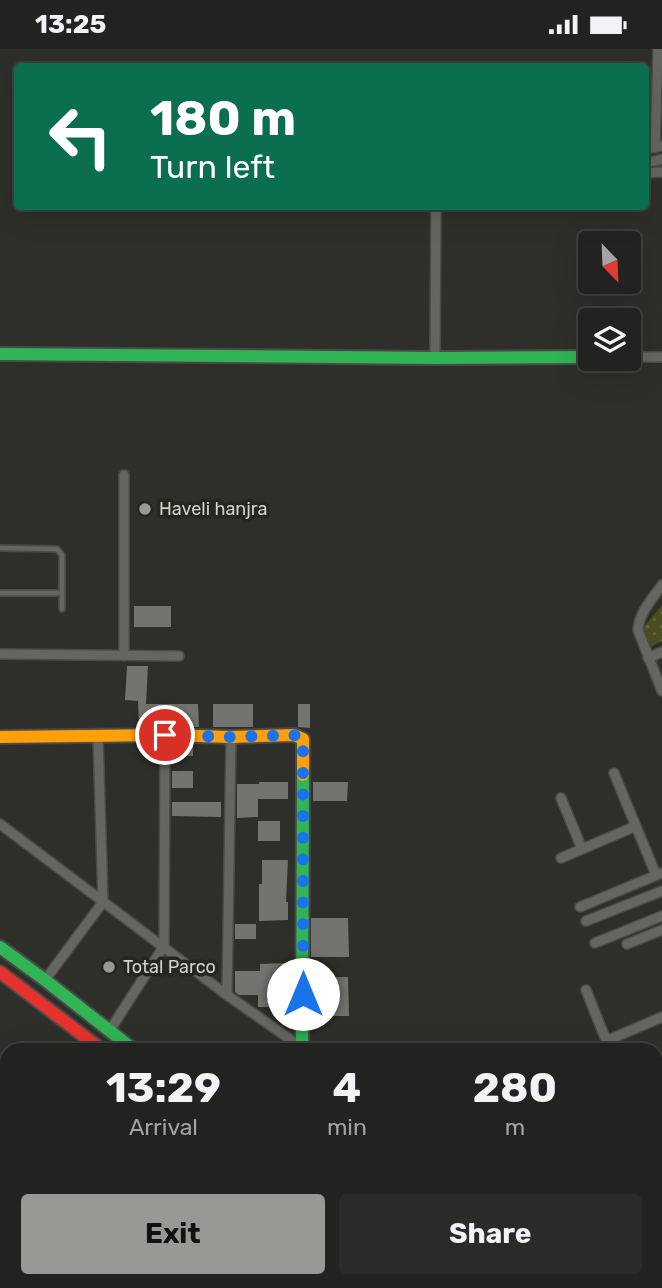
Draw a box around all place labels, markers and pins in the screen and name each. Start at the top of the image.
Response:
place label: Haveli hanjra [159,498,267,520]
marker: Haveli hanjra [137,501,153,517]
pin [135,705,195,765]
place label: Total Parco [123,956,216,978]
marker: Total Parco [101,959,117,975]

